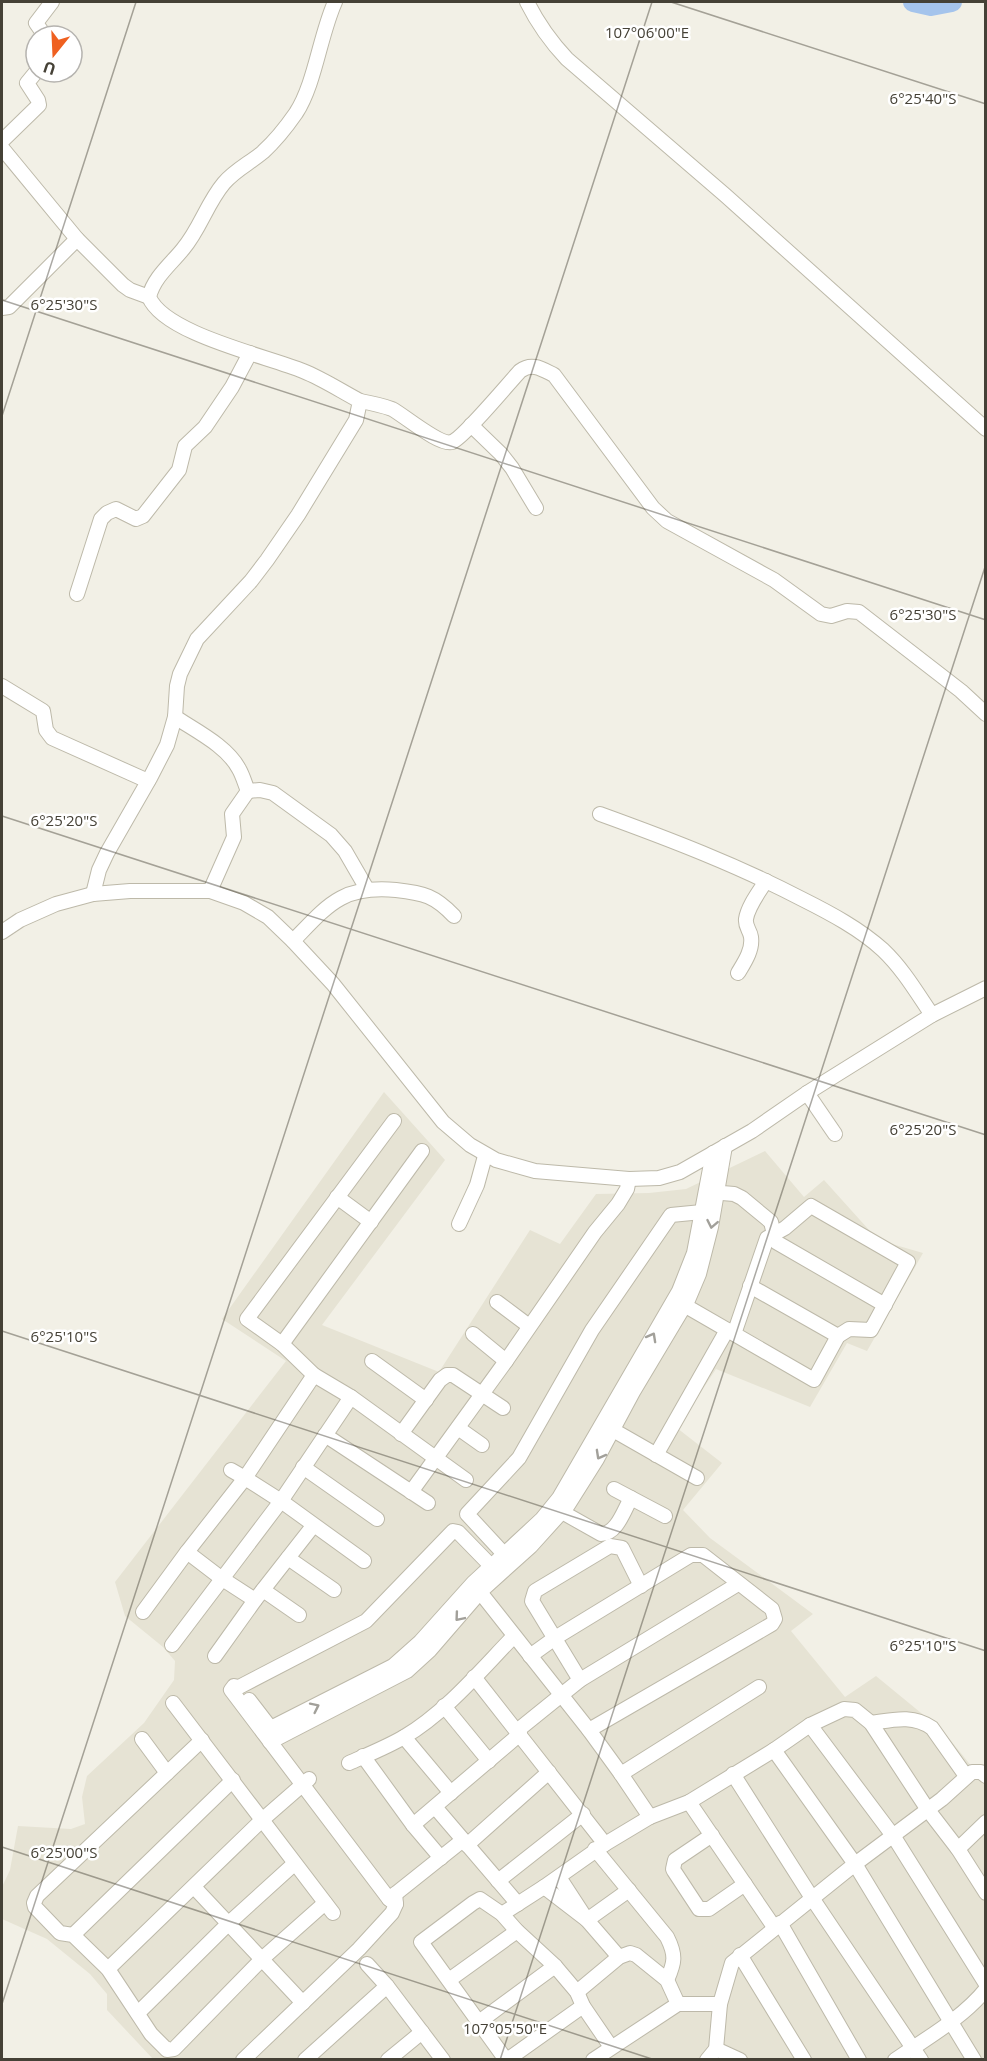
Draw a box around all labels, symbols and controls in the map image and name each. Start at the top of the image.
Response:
text: 107°06'00"E [605,22,689,42]
north arrow [24,24,84,84]
text: U [40,56,59,81]
text: 6°25'40"S [890,88,956,108]
text: 6°25'30"S [31,294,97,314]
text: 6°25'30"S [890,604,956,624]
text: 6°25'20"S [31,810,97,830]
text: 6°25'20"S [890,1119,956,1139]
one-way arrow [706,1219,719,1229]
text: 6°25'10"S [31,1326,97,1346]
one-way arrow [645,1333,656,1343]
one-way arrow [595,1449,607,1459]
one-way arrow [455,1610,466,1621]
text: 6°25'10"S [890,1635,956,1655]
one-way arrow [309,1703,320,1714]
text: 6°25'00"S [31,1842,97,1862]
text: 107°05'50"E [463,2018,547,2038]

